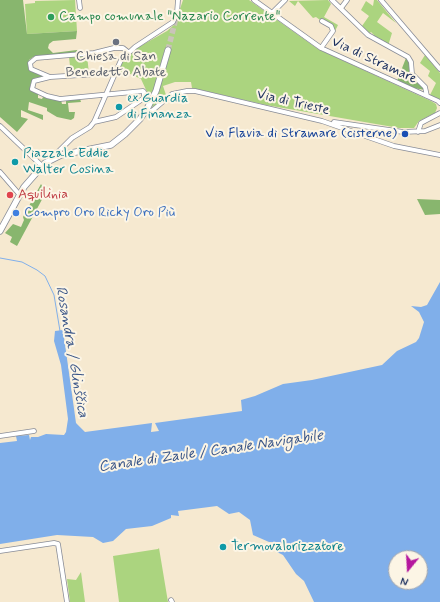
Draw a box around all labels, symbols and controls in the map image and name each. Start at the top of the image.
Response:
place label: Campo comunale "Nazario Corrente" [59,9,280,25]
marker: Campo comunale "Nazario Corrente" [46,12,56,22]
street label: Via di Stramare [329,34,419,88]
marker: Chiesa di San Benedetto Abate [111,37,121,47]
place label: Chiesa di San Benedetto Abate [66,49,166,82]
street label: Via di Trieste [255,86,331,120]
place label: ex Guardia di Finanza [127,91,191,124]
marker: ex Guardia di Finanza [114,102,124,112]
place label: Via Flavia di Stramare (cisterne) [205,126,397,142]
marker: Via Flavia di Stramare (cisterne) [400,129,410,139]
place label: Piazzale Eddie Walter Cosina [23,146,113,178]
marker: Piazzale Eddie Walter Cosina [10,157,20,167]
place label: Aquilinia [18,187,68,203]
marker: Aquilinia [5,190,15,200]
place label: Compro Oro Ricky Oro Più [24,205,175,221]
marker: Compro Oro Ricky Oro Più [11,208,21,218]
water label: Rosandra / Glinščica [51,285,91,419]
water label: Canale di Zaule / Canale Navigabile [98,427,324,477]
place label: Termovalorizzatore [231,539,344,555]
marker: Termovalorizzatore [218,542,228,552]
north arrow [388,550,428,590]
text: N [399,573,410,588]

